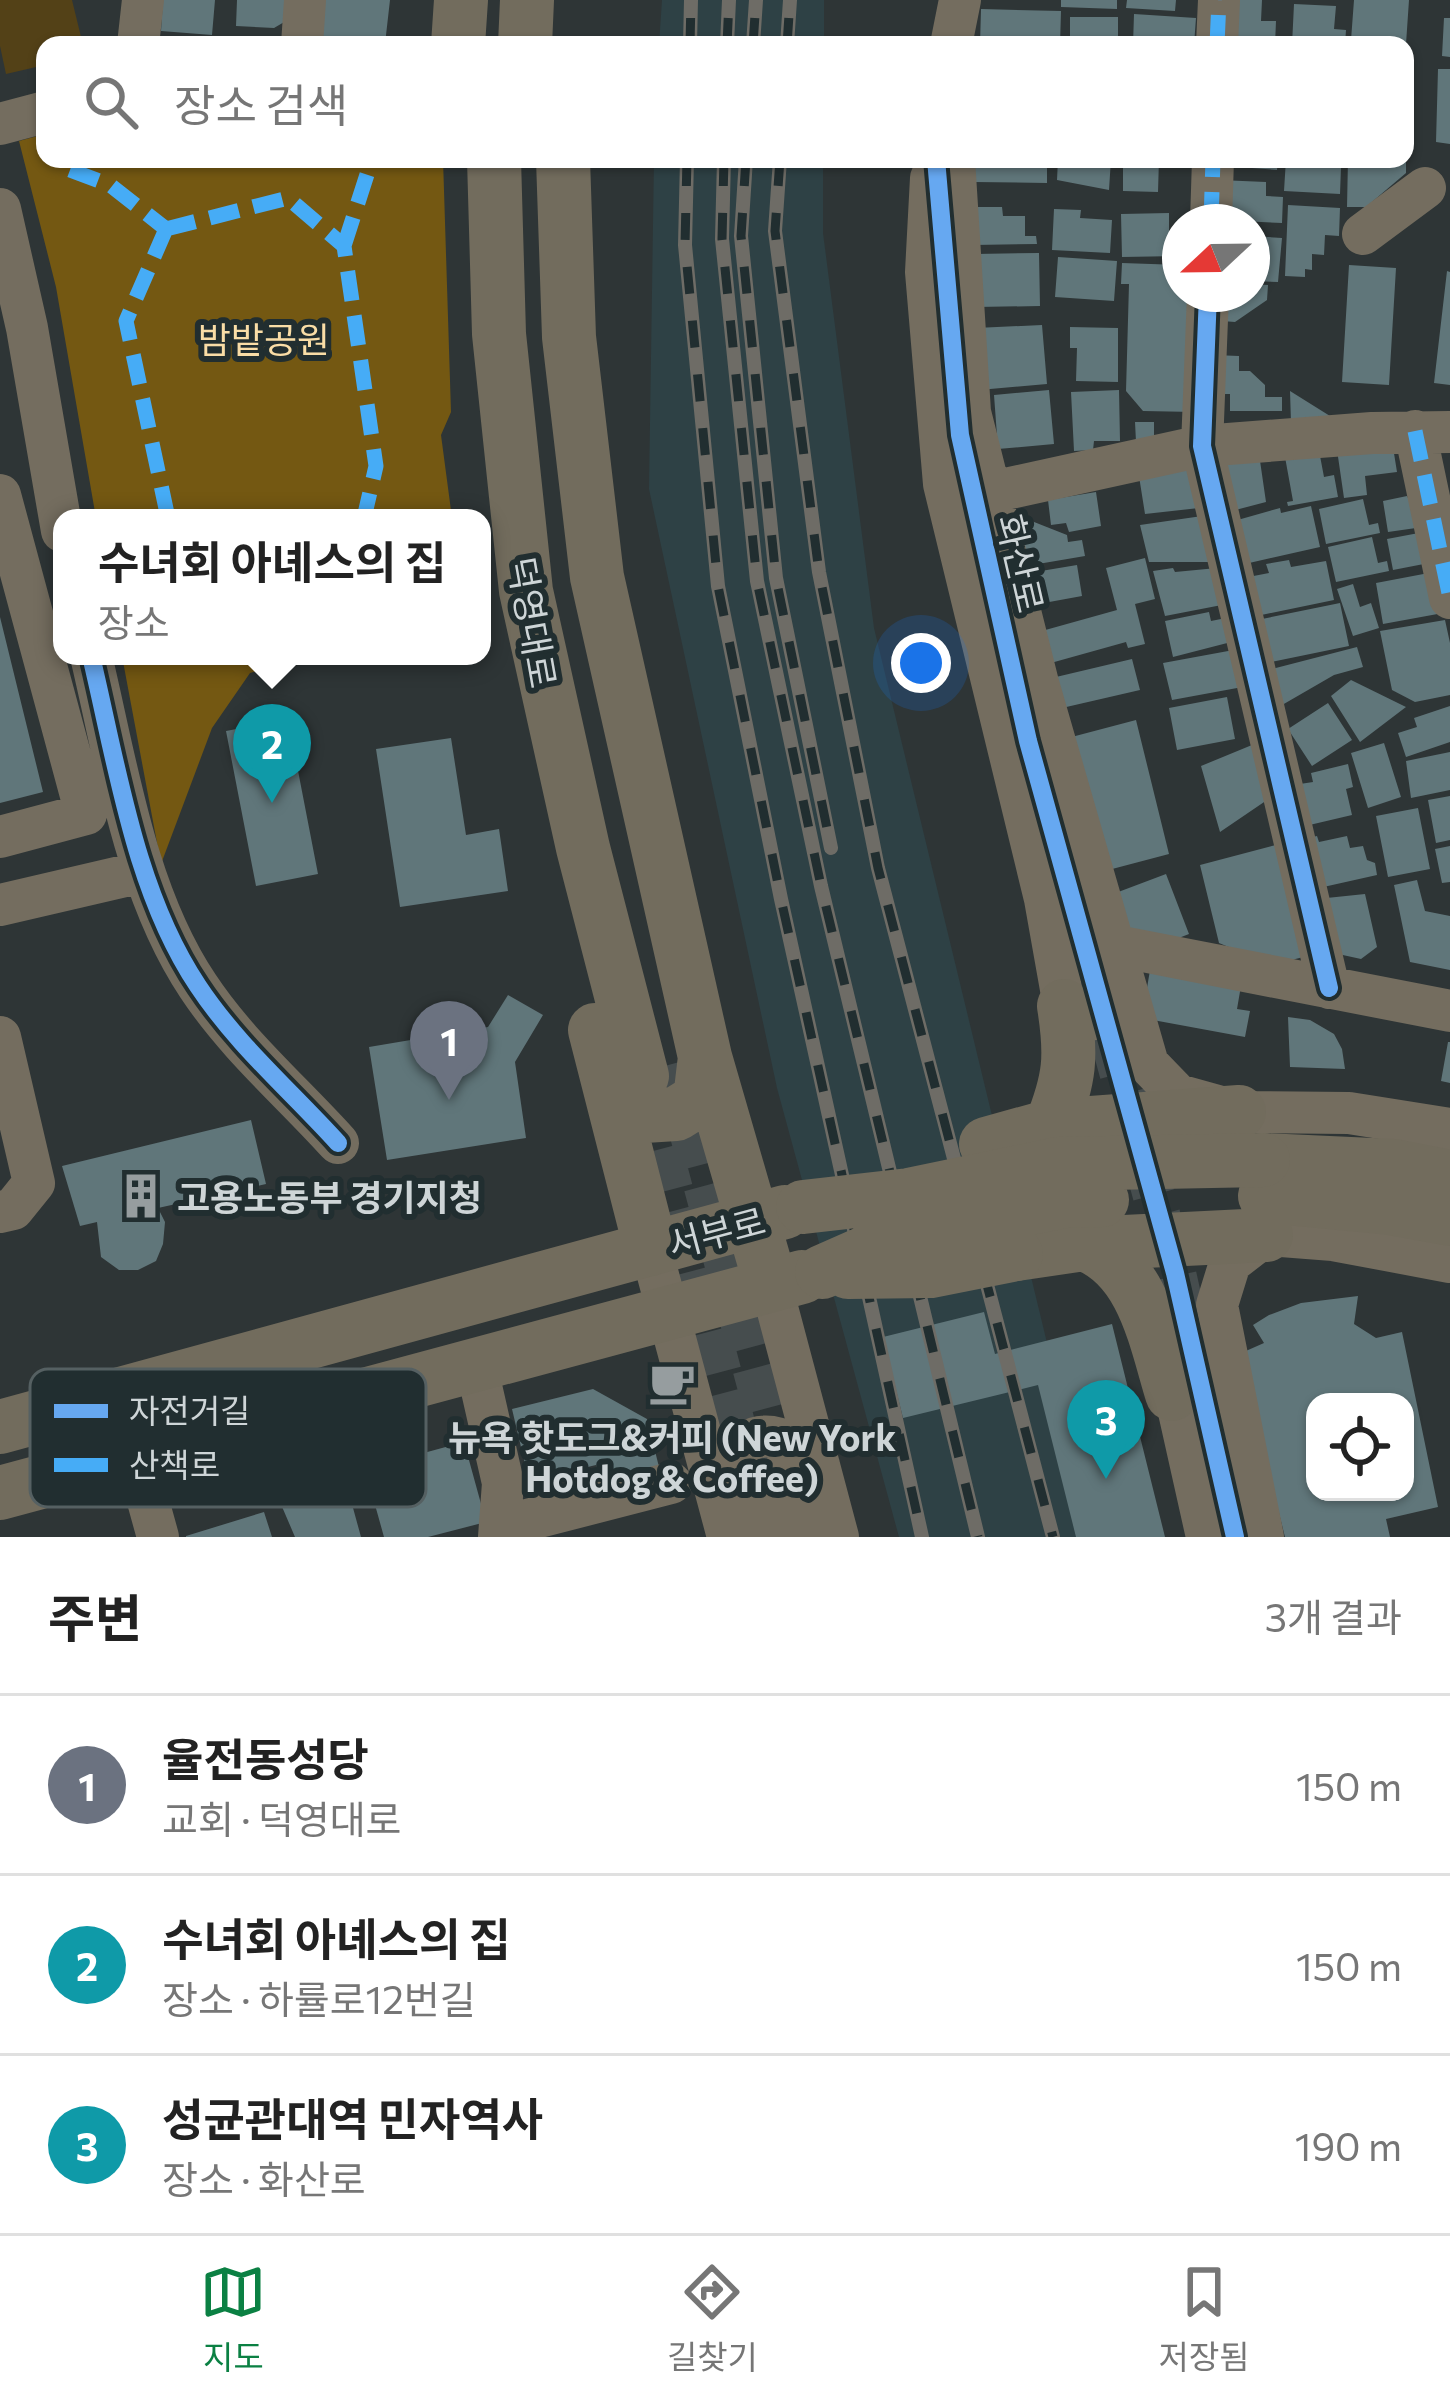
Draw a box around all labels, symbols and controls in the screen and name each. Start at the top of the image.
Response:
search box [36,36,1414,168]
icon: search [78,69,144,135]
text: 장소 검색 [174,76,348,131]
north arrow [1162,204,1270,312]
park label: 밤밭공원 [198,316,330,360]
popup [53,509,491,665]
street label: 화산로 [989,510,1055,616]
text: 수녀회 아녜스의 집 [98,533,446,588]
street label: 덕영대로 [501,553,567,691]
text: 장소 [98,597,170,645]
your location [891,633,951,693]
pin: 2 [233,704,311,803]
pin: 1 [410,1001,488,1100]
building icon: 고용노동부 경기지청 [116,1171,166,1221]
place label: 고용노동부 경기지청 [177,1174,482,1218]
street label: 서부로 [662,1197,770,1265]
cafe icon: 뉴욕 핫도그&커피 (New York Hotdog & Coffee) [647,1358,697,1408]
legend [30,1369,426,1507]
pin: 3 [1067,1380,1145,1479]
text: 자전거길 [129,1389,250,1430]
map controls [1306,1393,1414,1501]
button: locate [1306,1393,1414,1501]
place label: 뉴욕 핫도그&커피 (New York Hotdog & Coffee) [448,1414,896,1499]
text: 산책로 [129,1443,220,1484]
text: 주변 [48,1585,142,1648]
text: 3개 결과 [1265,1592,1402,1640]
text: 율전동성당 [162,1730,369,1785]
text: 1 [78,1761,96,1809]
text: 150 m [1296,1761,1402,1809]
text: 교회 · 덕영대로 [162,1794,401,1842]
text: 수녀회 아녜스의 집 [162,1910,510,1965]
text: 2 [76,1941,98,1989]
text: 150 m [1296,1941,1402,1989]
text: 장소 · 하률로12번길 [162,1974,476,2022]
text: 성균관대역 민자역사 [162,2090,543,2145]
text: 3 [76,2121,98,2169]
text: 190 m [1295,2121,1402,2169]
text: 장소 · 화산로 [162,2154,366,2202]
tab: 지도 [200,2259,266,2379]
tab: 길찾기 [667,2259,758,2379]
tab: 저장됨 [1159,2259,1250,2379]

